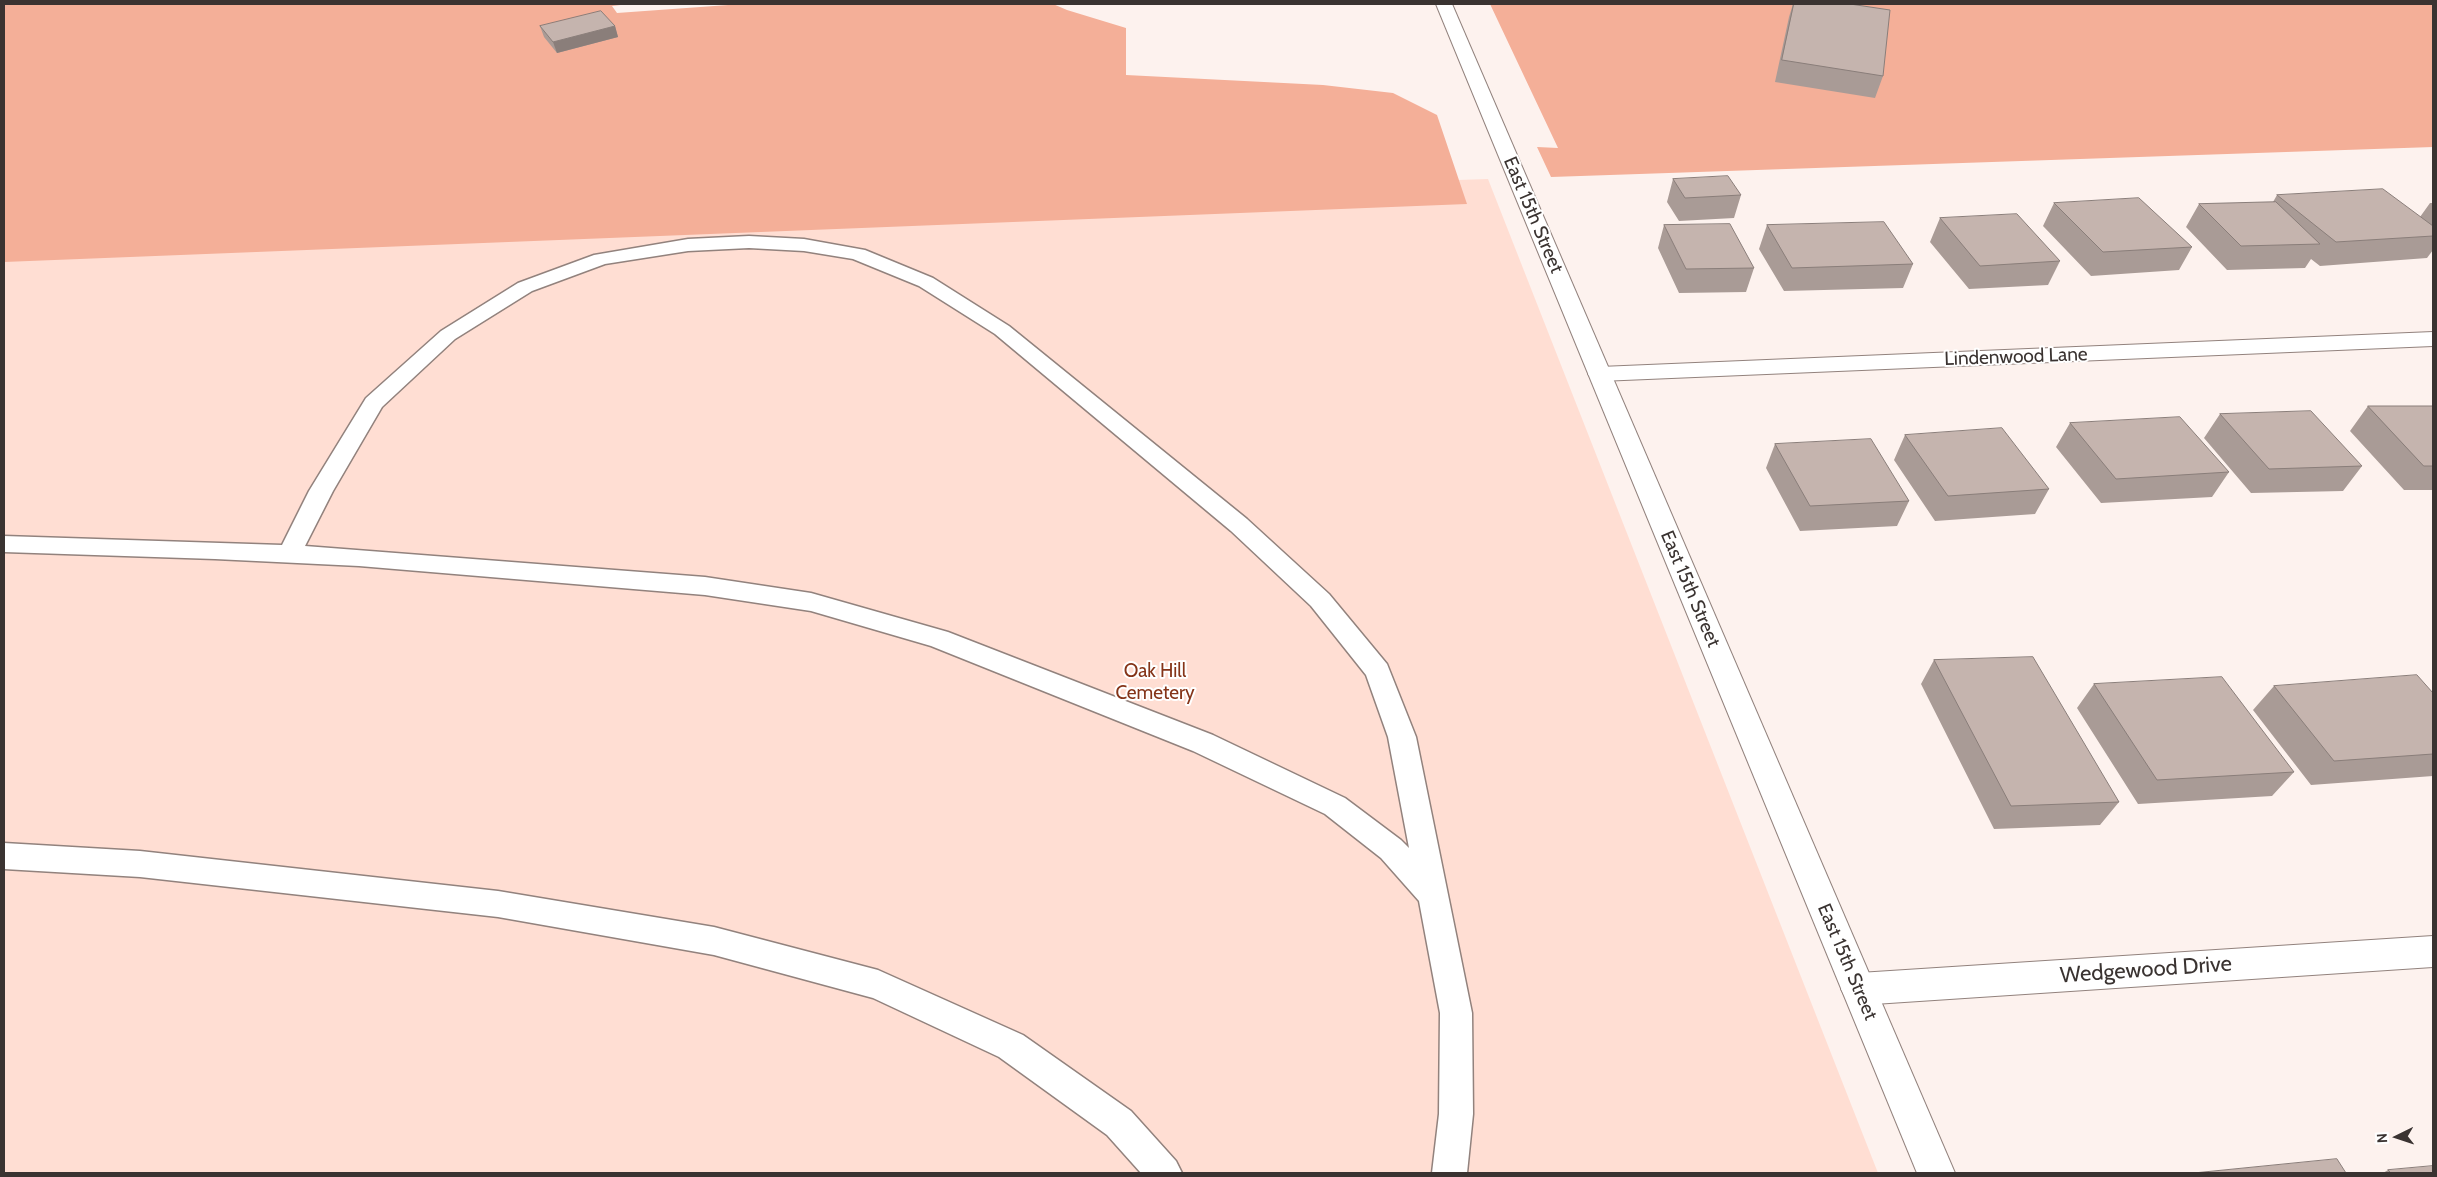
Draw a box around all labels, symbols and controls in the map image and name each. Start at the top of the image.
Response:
street label: East 15th Street [1498,153,1568,277]
street label: Lindenwood Lane [1944,343,2088,371]
street label: East 15th Street [1655,527,1725,651]
park label: Oak Hill Cemetery [1115,660,1195,704]
street label: East 15th Street [1812,900,1882,1024]
street label: Wedgewood Drive [2059,951,2233,989]
north arrow [2372,1112,2422,1162]
text: N [2373,1132,2391,1144]

